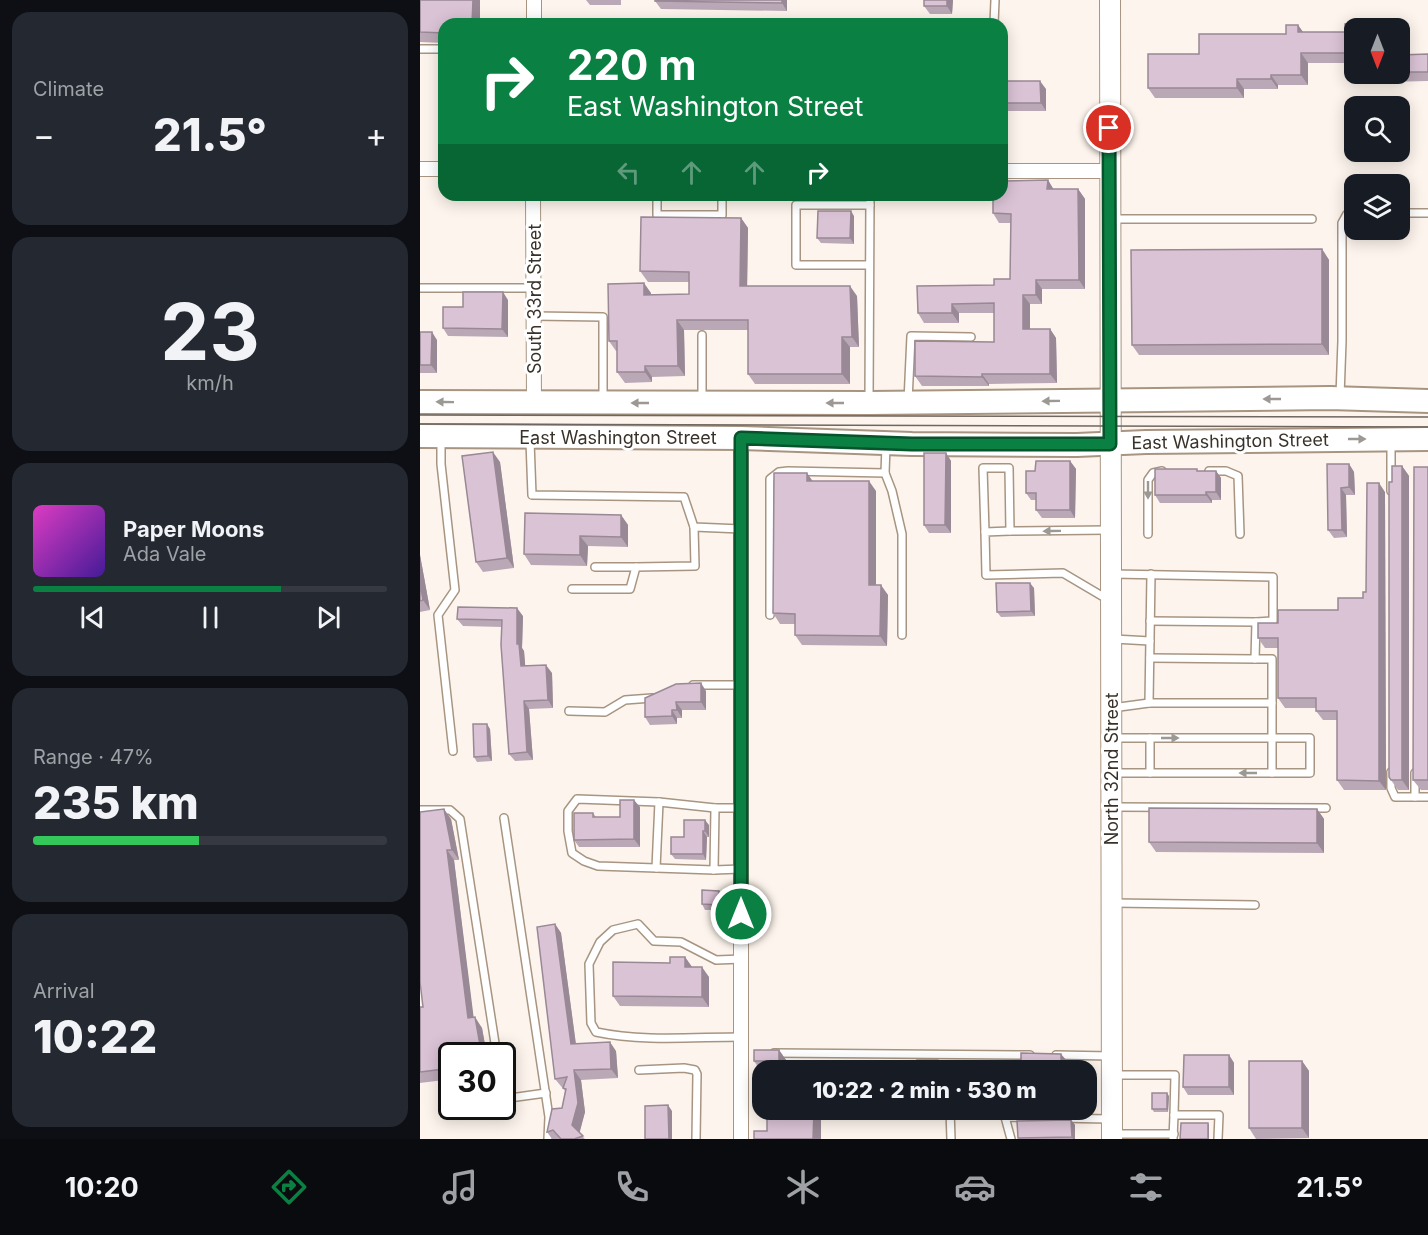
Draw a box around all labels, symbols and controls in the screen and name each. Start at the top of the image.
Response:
north arrow [1344,18,1410,84]
map controls [1344,18,1410,240]
text: 220 m [567,39,697,90]
icon: right [468,42,546,120]
text: Climate [33,77,104,101]
text: East Washington Street [567,90,863,123]
button: search [1344,96,1410,162]
pin [1083,102,1134,153]
text: 21.5° [153,107,267,162]
icon: arrive [1092,111,1125,144]
text: − [33,115,55,155]
text: + [365,115,387,155]
icon: left [612,156,645,189]
icon: ahead [675,156,708,189]
icon: ahead [738,156,771,189]
icon: right [801,156,834,189]
button: layers [1344,174,1410,240]
street label: South 33rd Street [524,224,545,374]
text: 23 [160,284,260,379]
text: km/h [186,371,234,395]
one-way arrow [1262,394,1281,404]
one-way arrow [1041,396,1060,406]
one-way arrow [435,397,454,407]
one-way arrow [630,398,649,408]
one-way arrow [825,399,844,408]
street label: East Washington Street [519,427,717,448]
street label: East Washington Street [1131,429,1329,453]
one-way arrow [1348,434,1367,444]
one-way arrow [1143,481,1153,500]
text: Paper Moons [123,516,264,542]
one-way arrow [1043,526,1062,536]
text: Ada Vale [123,542,206,566]
icon: previous [76,601,109,634]
icon: pause [194,601,227,634]
icon: next [312,601,345,634]
street label: North 32nd Street [1101,693,1122,845]
one-way arrow [1160,733,1179,743]
text: Range · 47% [33,745,154,769]
one-way arrow [1239,768,1258,778]
text: 235 km [33,775,199,830]
position arrow [709,882,773,946]
text: Arrival [33,979,95,1003]
text: 10:22 [33,1009,157,1064]
speed limit sign: 30 [438,1042,516,1120]
text: 10:22 · 2 min · 530 m [812,1077,1037,1103]
icon: directions [268,1166,310,1208]
icon: music [439,1166,481,1208]
icon: phone [611,1166,653,1208]
icon: climate [782,1166,824,1208]
icon: car [954,1166,996,1208]
icon: filters [1125,1166,1167,1208]
text: 10:20 [65,1171,139,1204]
text: 21.5° [1296,1171,1363,1204]

